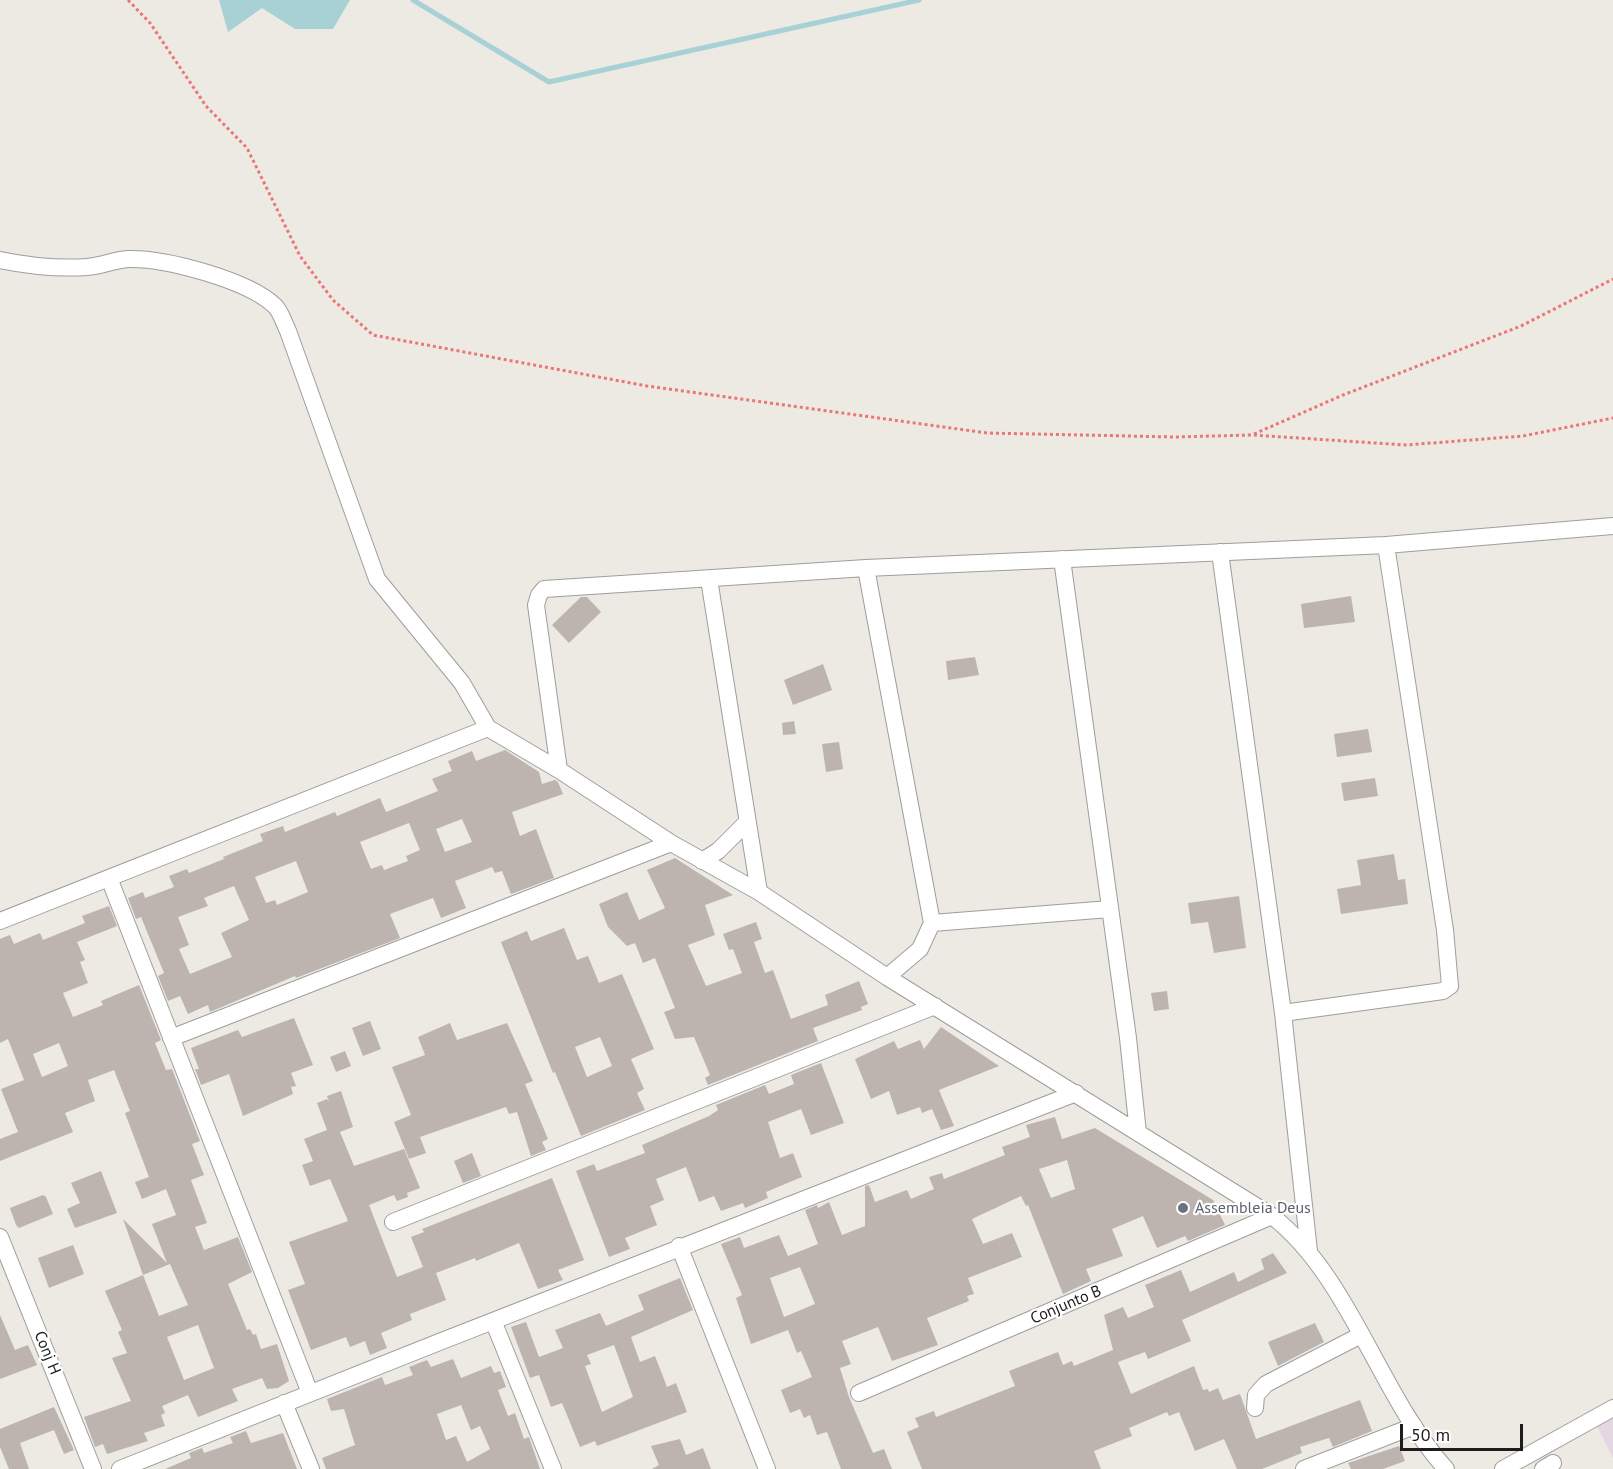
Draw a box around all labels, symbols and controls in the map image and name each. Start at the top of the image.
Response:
place label: Assembleia Deus [1195,1198,1311,1218]
marker: Assembleia Deus [1176,1201,1190,1215]
street label: Conjunto B [1028,1282,1104,1328]
street label: Conj H [30,1328,64,1378]
scale bar [1403,1412,1526,1450]
text: 50 m [1411,1423,1450,1446]

